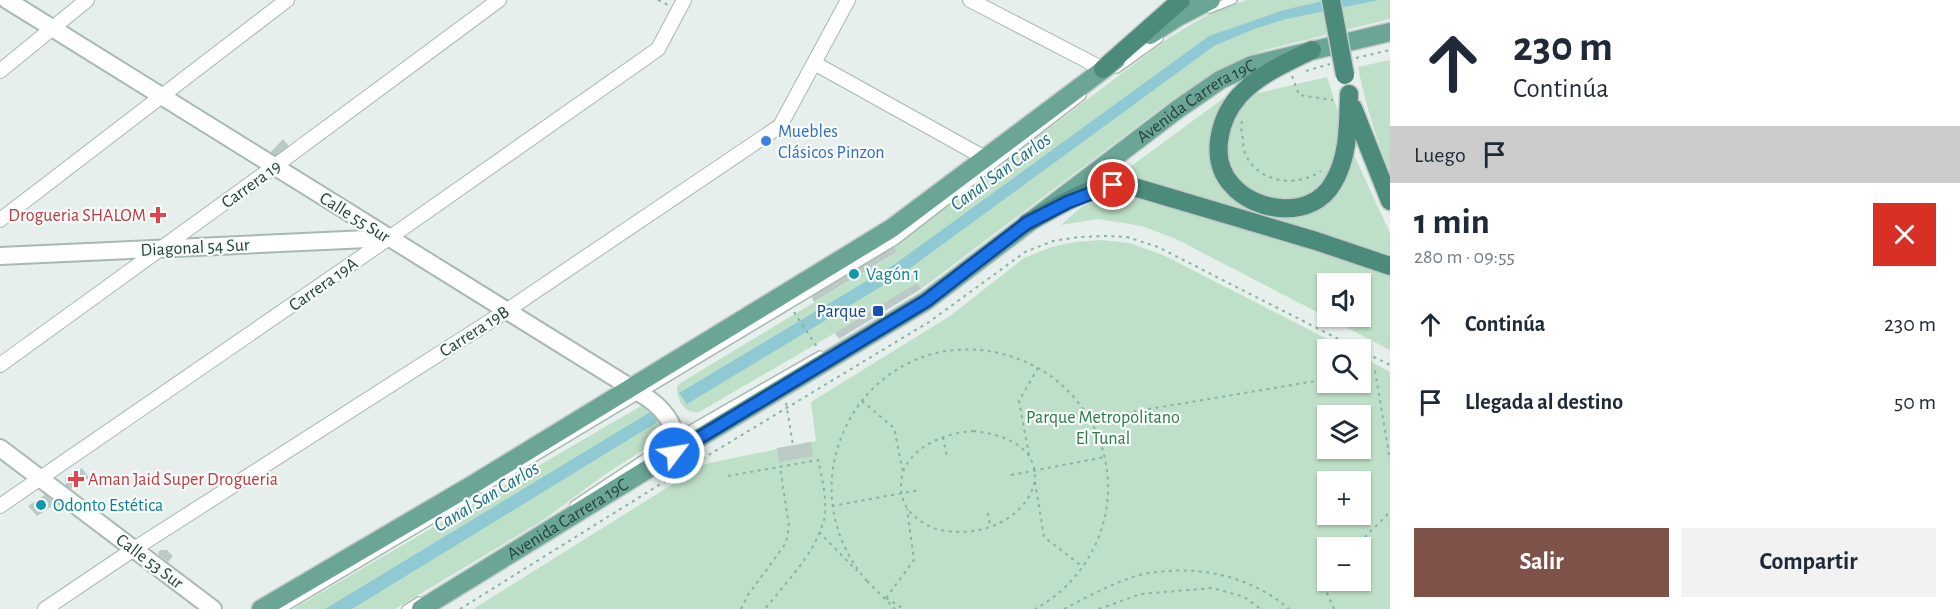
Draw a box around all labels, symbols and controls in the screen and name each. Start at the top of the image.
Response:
icon: ahead [1414,24,1492,102]
text: 230 m [1513,26,1613,68]
street label: Avenida Carrera 19C [1134,57,1259,147]
text: Continúa [1513,75,1609,102]
place label: Muebles Clásicos Pinzon [778,123,885,162]
water label: Canal San Carlos [947,129,1055,215]
marker: Muebles Clásicos Pinzon [759,134,773,148]
icon: arrive [1478,138,1511,171]
text: Luego [1414,144,1466,166]
street label: Carrera 19 [218,157,285,212]
pin [1087,159,1138,210]
icon: arrive [1096,168,1129,201]
street label: Calle 55 Sur [316,189,393,247]
button: close [1873,203,1936,266]
text: 1 min [1414,204,1490,240]
place label: Drogueria SHALOM [8,207,146,225]
marker: Drogueria SHALOM [151,208,165,222]
street label: Diagonal 54 Sur [140,236,250,260]
text: 280 m · 09:55 [1414,247,1515,267]
street label: Carrera 19A [286,254,362,315]
place label: Vagón 1 [866,266,919,284]
marker: Vagón 1 [847,267,861,281]
map controls [1317,273,1371,591]
button: sound [1317,273,1371,327]
street label: Carrera 19B [437,303,512,361]
place label: Parque [817,303,866,321]
marker: Parque [871,304,885,318]
icon: ahead [1414,308,1447,341]
text: Continúa [1465,313,1545,335]
text: 230 m [1884,313,1936,335]
button: search [1317,339,1371,393]
icon: arrive [1414,386,1447,419]
text: Llegada al destino [1465,391,1623,413]
text: 50 m [1894,391,1936,413]
button: layers [1317,405,1371,459]
park label: Parque Metropolitano El Tunal [1026,409,1180,448]
position arrow [642,421,706,485]
water label: Canal San Carlos [431,457,543,536]
place label: Aman Jaid Super Drogueria [88,471,278,489]
button: + [1317,471,1371,525]
marker: Aman Jaid Super Drogueria [69,472,83,486]
street label: Avenida Carrera 19C [504,476,632,564]
place label: Odonto Estética [53,497,163,515]
marker: Odonto Estética [34,498,48,512]
button: Salir [1414,528,1669,597]
button: Compartir [1681,528,1936,597]
street label: Calle 53 Sur [112,531,187,593]
button: − [1317,537,1371,591]

